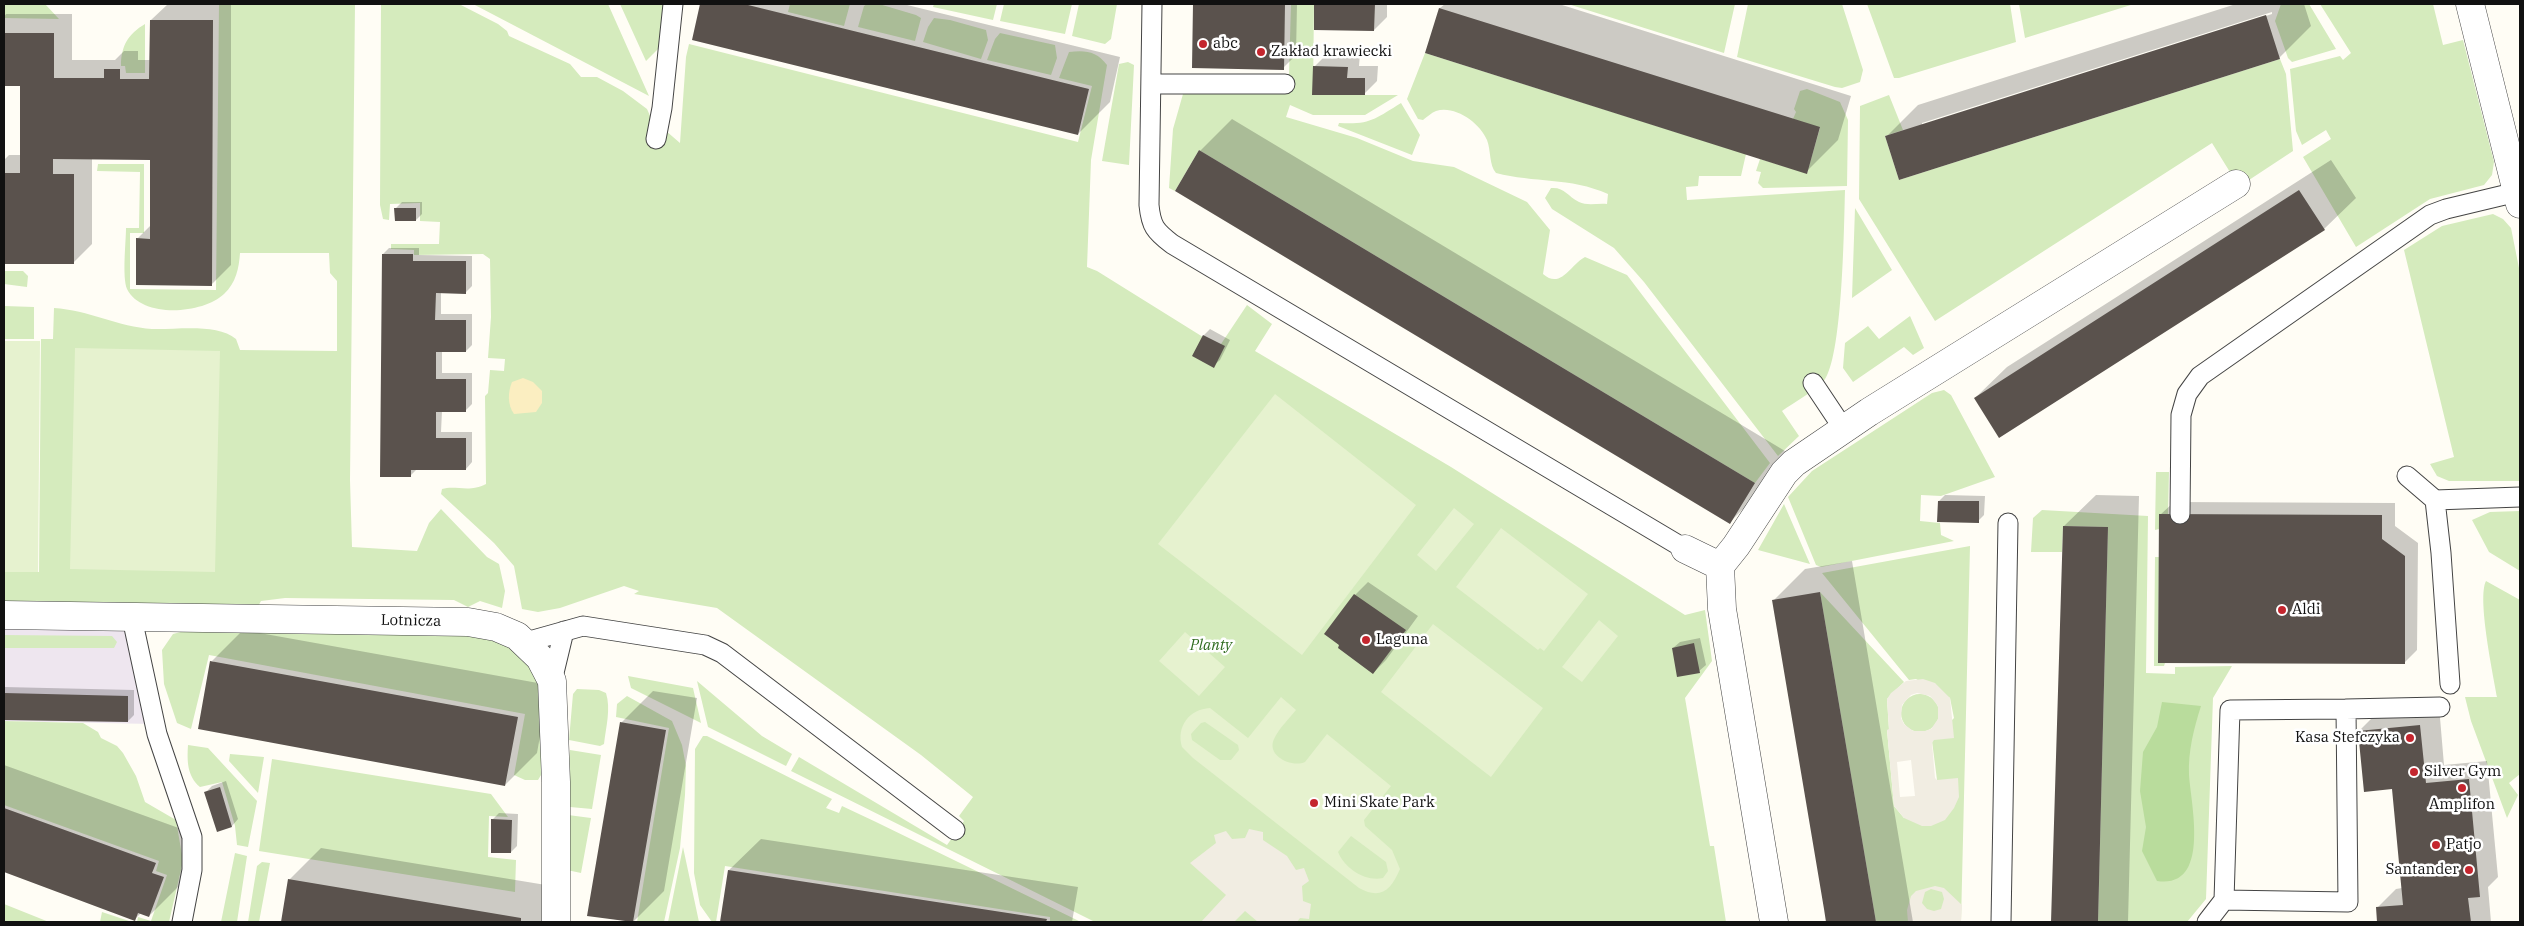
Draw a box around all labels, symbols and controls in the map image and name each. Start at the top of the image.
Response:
place label: abc [1213,35,1238,53]
marker: abc [1197,38,1209,50]
place label: Zakład krawiecki [1271,43,1392,61]
marker: Zakład krawiecki [1255,46,1267,58]
place label: Aldi [2292,601,2320,619]
marker: Aldi [2276,604,2288,616]
street label: Lotnicza [381,611,441,631]
place label: Laguna [1376,631,1428,649]
marker: Laguna [1360,634,1372,646]
park label: Planty [1190,637,1232,655]
place label: Kasa Stefczyka [2295,729,2400,747]
marker: Kasa Stefczyka [2404,732,2416,744]
place label: Silver Gym [2424,763,2501,781]
marker: Silver Gym [2408,766,2420,778]
marker: Amplifon [2456,782,2468,794]
place label: Mini Skate Park [1324,794,1435,812]
place label: Amplifon [2429,796,2495,814]
marker: Mini Skate Park [1308,797,1320,809]
place label: Patjo [2446,836,2481,854]
marker: Patjo [2430,839,2442,851]
place label: Santander [2386,861,2459,879]
marker: Santander [2463,864,2475,876]

